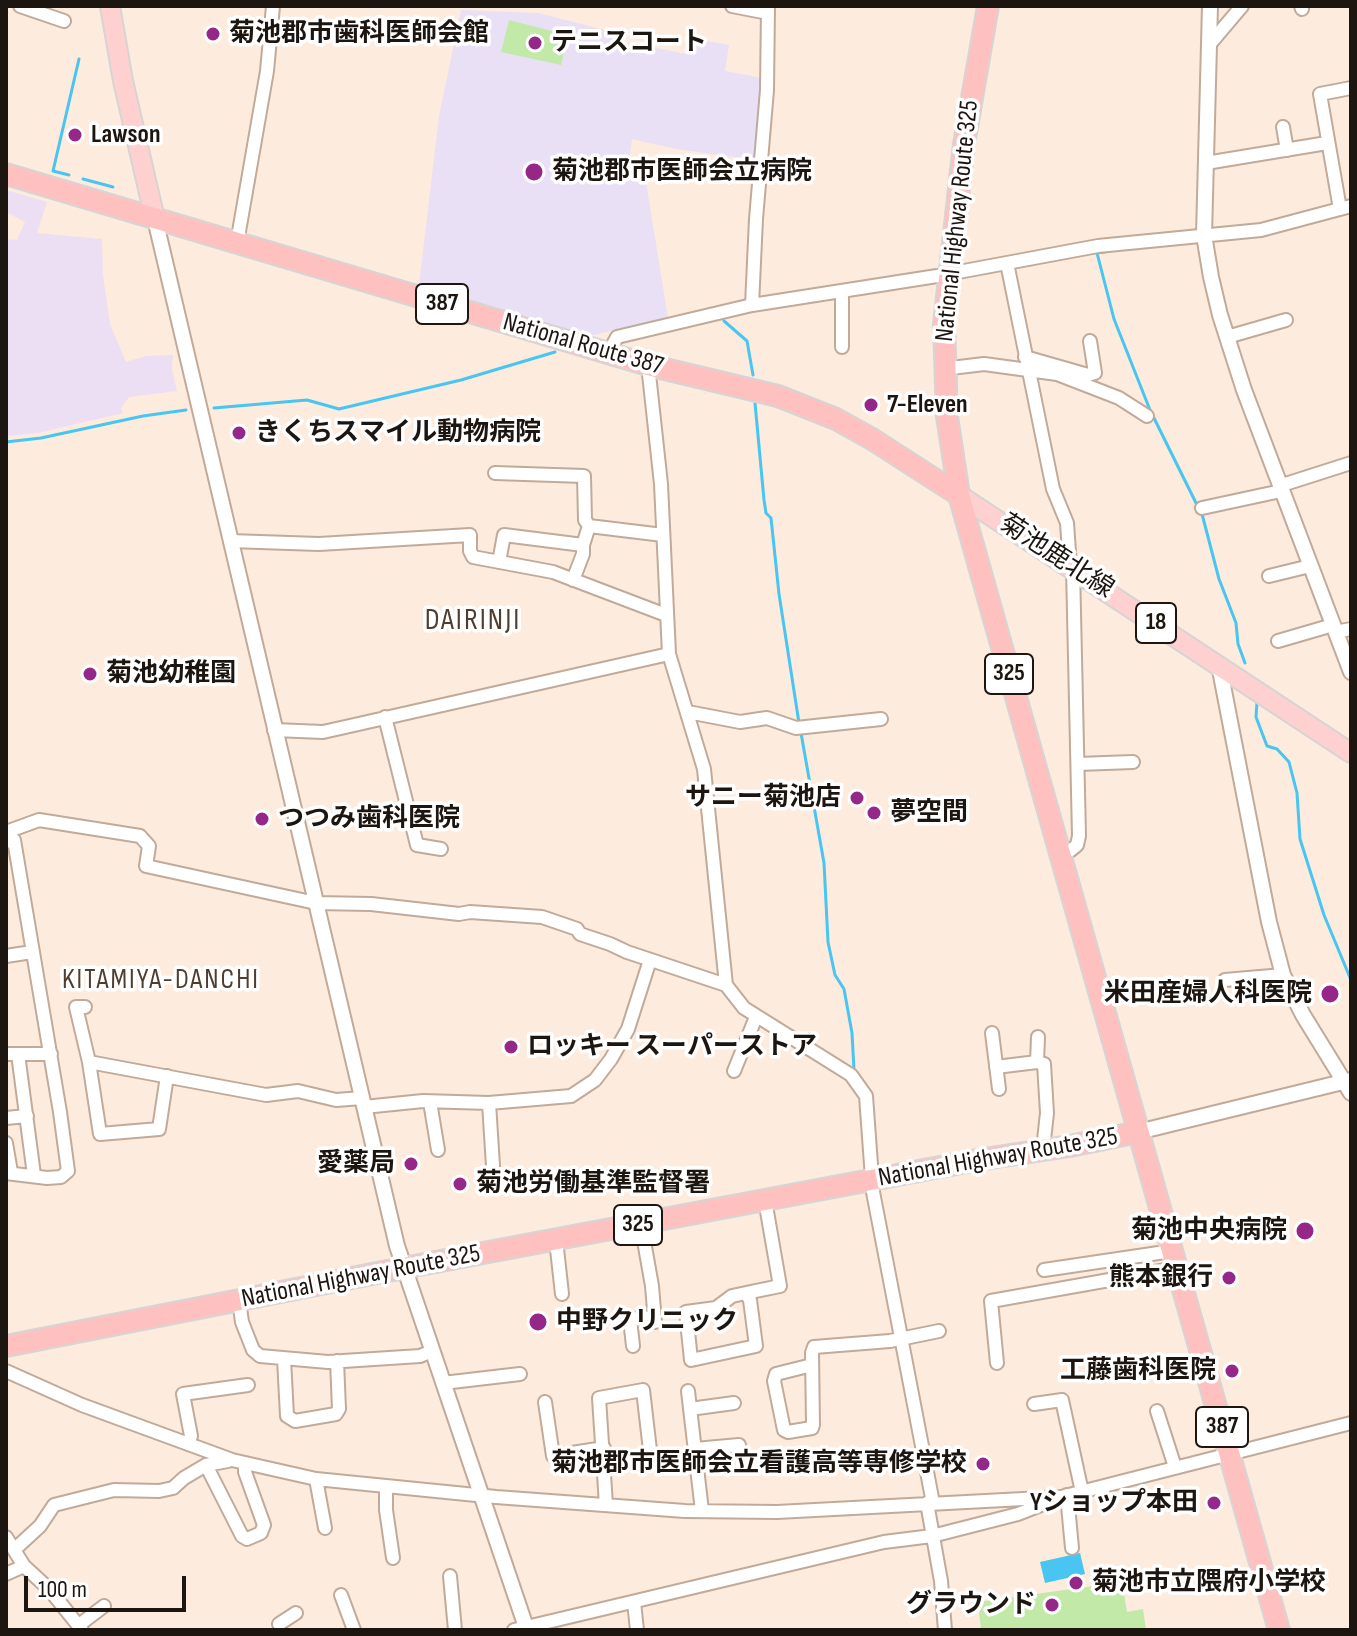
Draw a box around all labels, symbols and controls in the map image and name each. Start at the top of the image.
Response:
place label: 菊池郡市歯科医師会館 [229,18,489,50]
marker: 菊池郡市歯科医師会館 [204,25,222,43]
place label: テニスコート [551,27,707,59]
marker: テニスコート [526,34,544,52]
street label: National Highway Route 325 [930,99,986,343]
place label: Lawson [91,119,160,151]
marker: Lawson [66,126,84,144]
place label: 菊池郡市医師会立病院 [552,156,812,188]
marker: 菊池郡市医師会立病院 [523,161,545,183]
road number: 387 [416,284,468,324]
street label: National Route 387 [499,307,667,383]
place label: 7-Eleven [887,389,968,421]
marker: 7-Eleven [862,396,880,414]
place label: きくちスマイル動物病院 [255,417,541,449]
marker: きくちスマイル動物病院 [230,424,248,442]
street label: 菊池鹿北線 [993,509,1119,605]
district label: DAIRINJI [425,603,521,639]
road number: 18 [1136,603,1176,643]
road number: 325 [985,654,1033,694]
place label: 菊池幼稚園 [106,658,236,690]
marker: 菊池幼稚園 [81,665,99,683]
place label: サニー菊池店 [685,782,841,814]
marker: サニー菊池店 [848,789,866,807]
place label: 夢空間 [890,797,968,829]
place label: つつみ歯科医院 [278,803,460,835]
marker: 夢空間 [865,804,883,822]
marker: つつみ歯科医院 [253,810,271,828]
district label: KITAMIYA-DANCHI [62,964,260,998]
place label: 米田産婦人科医院 [1104,978,1312,1010]
marker: 米田産婦人科医院 [1319,983,1341,1005]
place label: ロッキー スーパーストア [527,1031,817,1063]
marker: ロッキー スーパーストア [502,1038,520,1056]
street label: National Highway Route 325 [876,1122,1120,1194]
place label: 愛薬局 [317,1148,395,1180]
marker: 愛薬局 [402,1155,420,1173]
place label: 菊池労働基準監督署 [476,1168,710,1200]
marker: 菊池労働基準監督署 [451,1175,469,1193]
road number: 325 [614,1205,662,1245]
place label: 菊池中央病院 [1131,1215,1287,1247]
marker: 菊池中央病院 [1294,1220,1316,1242]
street label: National Highway Route 325 [239,1239,483,1315]
place label: 熊本銀行 [1109,1262,1213,1294]
marker: 熊本銀行 [1220,1269,1238,1287]
place label: 中野クリニック [556,1306,738,1338]
marker: 中野クリニック [527,1311,549,1333]
place label: 工藤歯科医院 [1060,1355,1216,1387]
marker: 工藤歯科医院 [1223,1362,1241,1380]
road number: 387 [1196,1407,1248,1447]
place label: 菊池郡市医師会立看護高等専修学校 [551,1448,967,1480]
marker: 菊池郡市医師会立看護高等専修学校 [974,1455,992,1473]
place label: Yショップ本田 [1030,1487,1198,1519]
marker: Yショップ本田 [1205,1494,1223,1512]
scale bar [28,1560,190,1610]
place label: 菊池市立隈府小学校 [1092,1567,1326,1599]
marker: 菊池市立隈府小学校 [1067,1574,1085,1592]
text: 100 m [38,1575,87,1604]
place label: グラウンド [906,1589,1036,1621]
marker: グラウンド [1043,1596,1061,1614]

